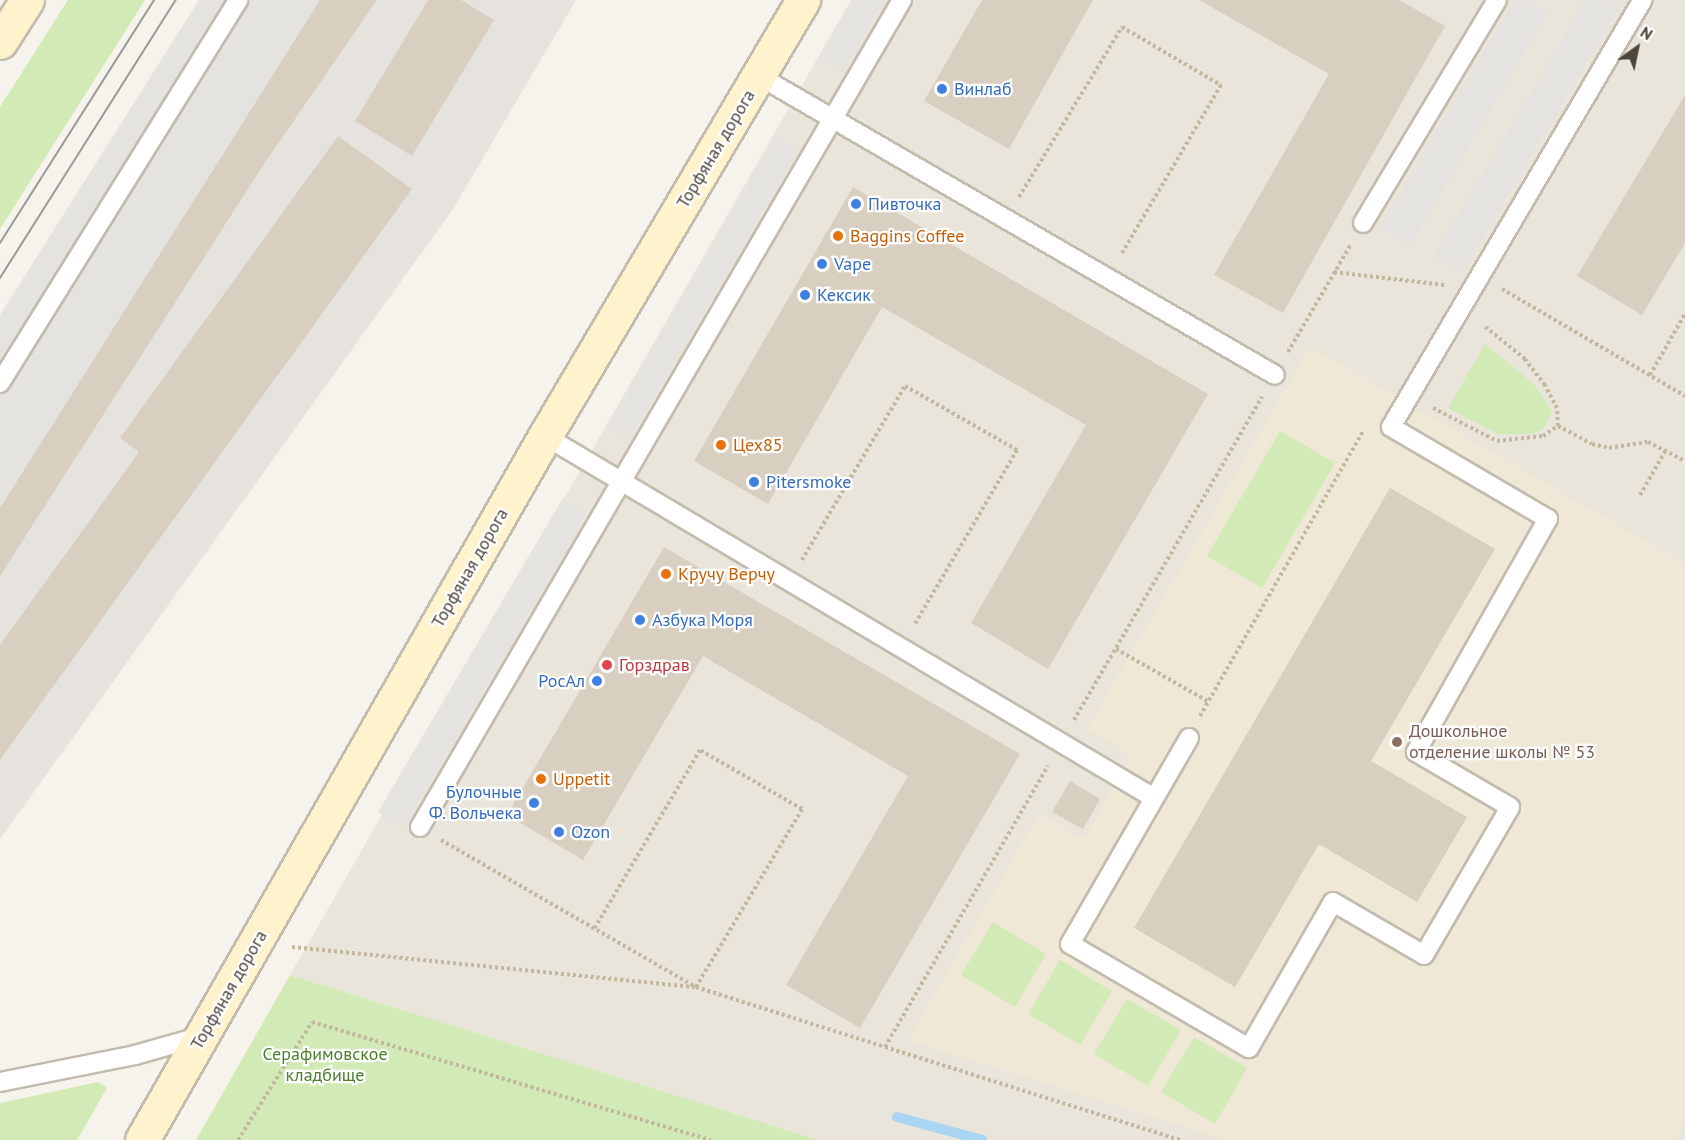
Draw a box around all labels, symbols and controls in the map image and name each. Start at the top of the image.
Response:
north arrow [1607,18,1667,78]
text: N [1637,22,1657,44]
place label: Винлаб [954,78,1012,100]
marker: Винлаб [935,82,949,96]
street label: Торфяная дорога [672,86,760,212]
place label: Пивточка [868,193,942,215]
marker: Пивточка [849,197,863,211]
place label: Baggins Coffee [850,225,964,247]
marker: Baggins Coffee [831,229,845,243]
place label: Vape [834,253,871,275]
marker: Vape [815,257,829,271]
place label: Кексик [817,284,871,306]
marker: Кексик [798,288,812,302]
place label: Цех85 [733,434,783,456]
marker: Цех85 [714,438,728,452]
place label: Pitersmoke [766,471,851,493]
marker: Pitersmoke [747,475,761,489]
street label: Торфяная дорога [427,504,513,632]
place label: Кручу Верчу [678,563,776,585]
marker: Кручу Верчу [659,567,673,581]
place label: Азбука Моря [652,609,753,631]
marker: Азбука Моря [633,613,647,627]
place label: Горздрав [619,654,690,676]
marker: Горздрав [600,658,614,672]
place label: РосАл [538,670,585,692]
marker: РосАл [590,674,604,688]
place label: Дошкольное отделение школы № 53 [1409,721,1595,764]
marker: Дошкольное отделение школы № 53 [1390,735,1404,749]
place label: Uppetit [553,768,610,790]
marker: Uppetit [534,772,548,786]
place label: Булочные Ф. Вольчека [427,782,522,824]
marker: Булочные Ф. Вольчека [527,796,541,810]
place label: Ozon [571,821,610,843]
marker: Ozon [552,825,566,839]
street label: Торфяная дорога [186,926,272,1054]
park label: Серафимовское кладбище [262,1044,388,1086]

